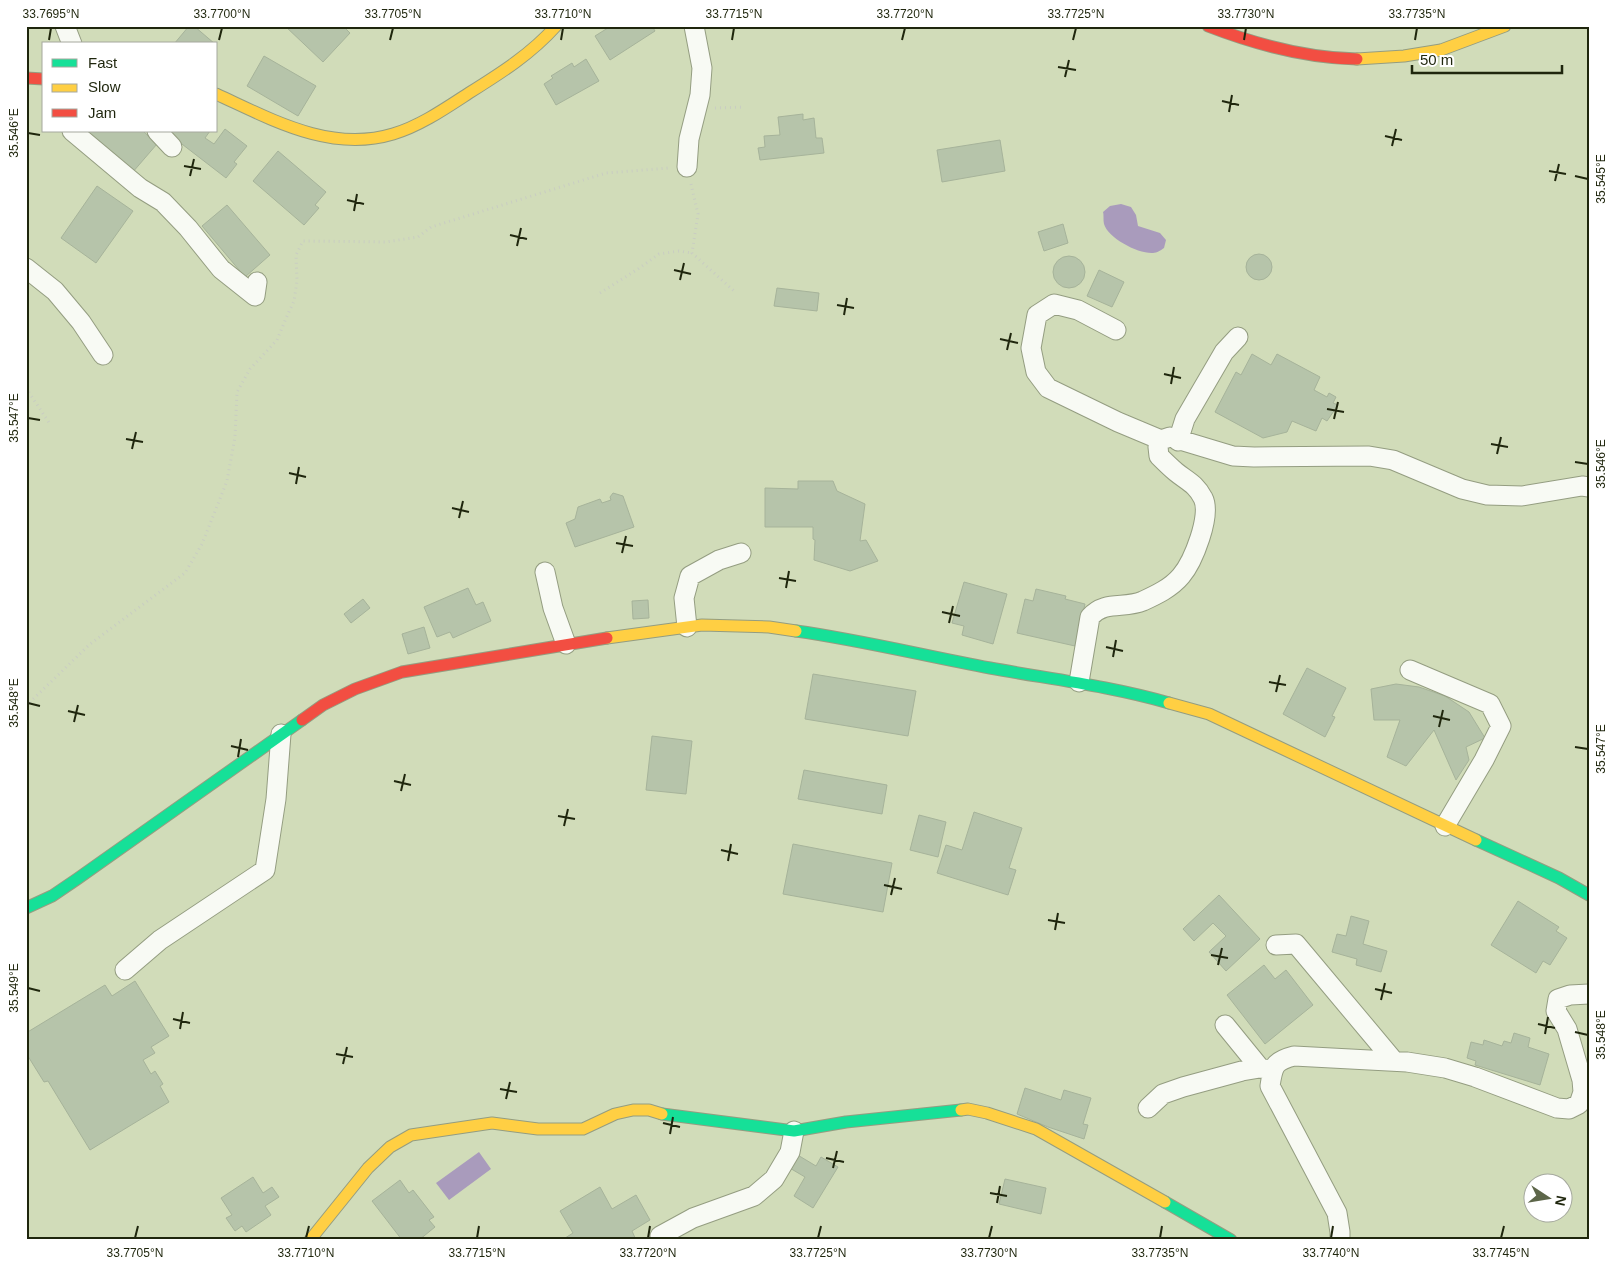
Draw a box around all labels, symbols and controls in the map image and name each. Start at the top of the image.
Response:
text: 33.7695°N [23,7,79,21]
text: 33.7700°N [194,7,250,21]
text: 33.7705°N [365,7,421,21]
text: 33.7710°N [535,7,591,21]
text: 33.7715°N [706,7,762,21]
text: 33.7720°N [877,7,933,21]
text: 33.7725°N [1048,7,1104,21]
text: 33.7730°N [1218,7,1274,21]
text: 33.7735°N [1389,7,1445,21]
legend [42,42,218,132]
scale bar [1412,42,1562,74]
text: 50 m [1420,51,1453,68]
text: Fast [88,54,118,71]
text: Slow [88,78,121,95]
text: Jam [88,104,116,121]
text: 35.546°E [7,108,21,158]
text: 35.545°E [1594,154,1608,204]
text: 35.547°E [7,393,21,443]
text: 35.546°E [1594,439,1608,489]
text: 35.548°E [7,678,21,728]
text: 35.547°E [1594,724,1608,774]
text: 35.549°E [7,963,21,1013]
text: 35.548°E [1594,1010,1608,1060]
north arrow [1522,1174,1572,1224]
text: N [1552,1194,1570,1207]
text: 33.7705°N [107,1246,163,1260]
text: 33.7710°N [278,1246,334,1260]
text: 33.7715°N [449,1246,505,1260]
text: 33.7720°N [620,1246,676,1260]
text: 33.7725°N [790,1246,846,1260]
text: 33.7730°N [961,1246,1017,1260]
text: 33.7735°N [1132,1246,1188,1260]
text: 33.7740°N [1303,1246,1359,1260]
text: 33.7745°N [1473,1246,1529,1260]

